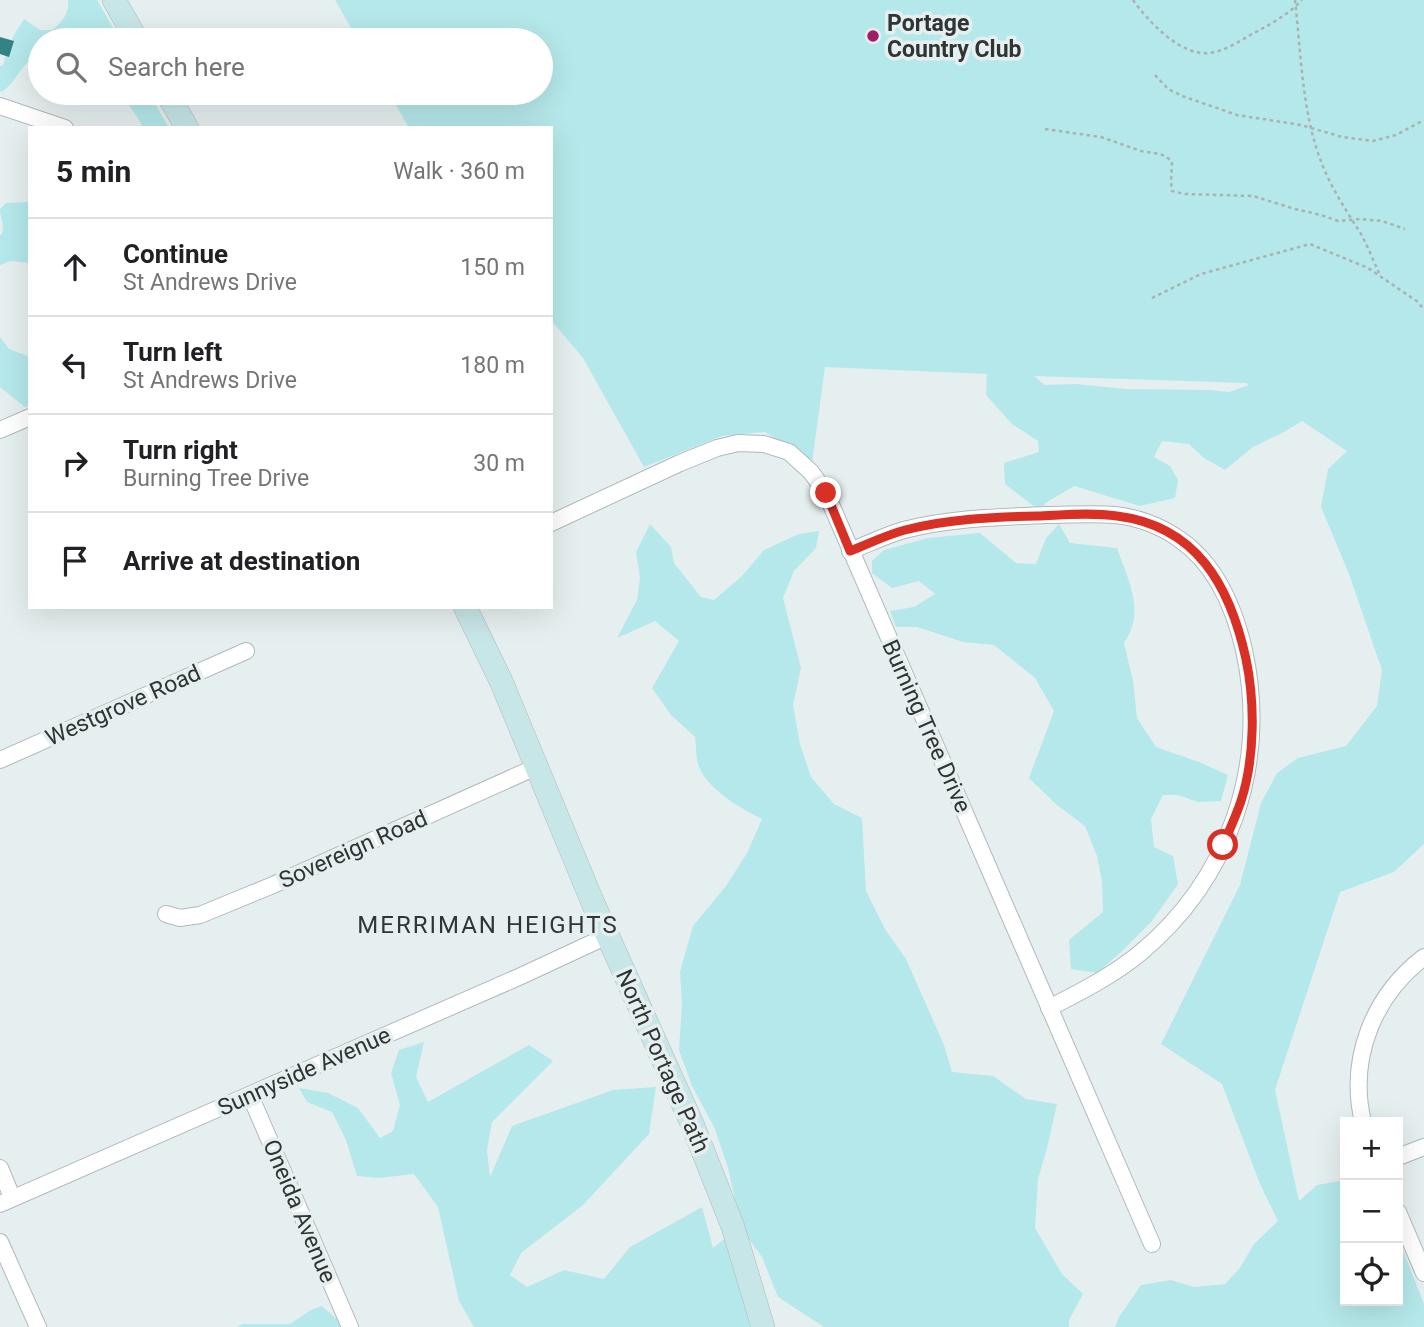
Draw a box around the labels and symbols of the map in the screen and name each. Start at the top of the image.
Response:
place label: Portage Country Club [887,10,1022,63]
marker: Portage Country Club [865,28,881,44]
route end [810,477,841,508]
street label: Burning Tree Drive [876,636,977,817]
street label: Westgrove Road [42,659,205,752]
street label: Sovereign Road [275,805,431,894]
route start [1207,829,1238,860]
district label: MERRIMAN HEIGHTS [357,911,619,939]
street label: North Portage Path [610,965,715,1157]
street label: Sunnyside Avenue [214,1021,395,1122]
street label: Oneida Avenue [257,1136,342,1287]

